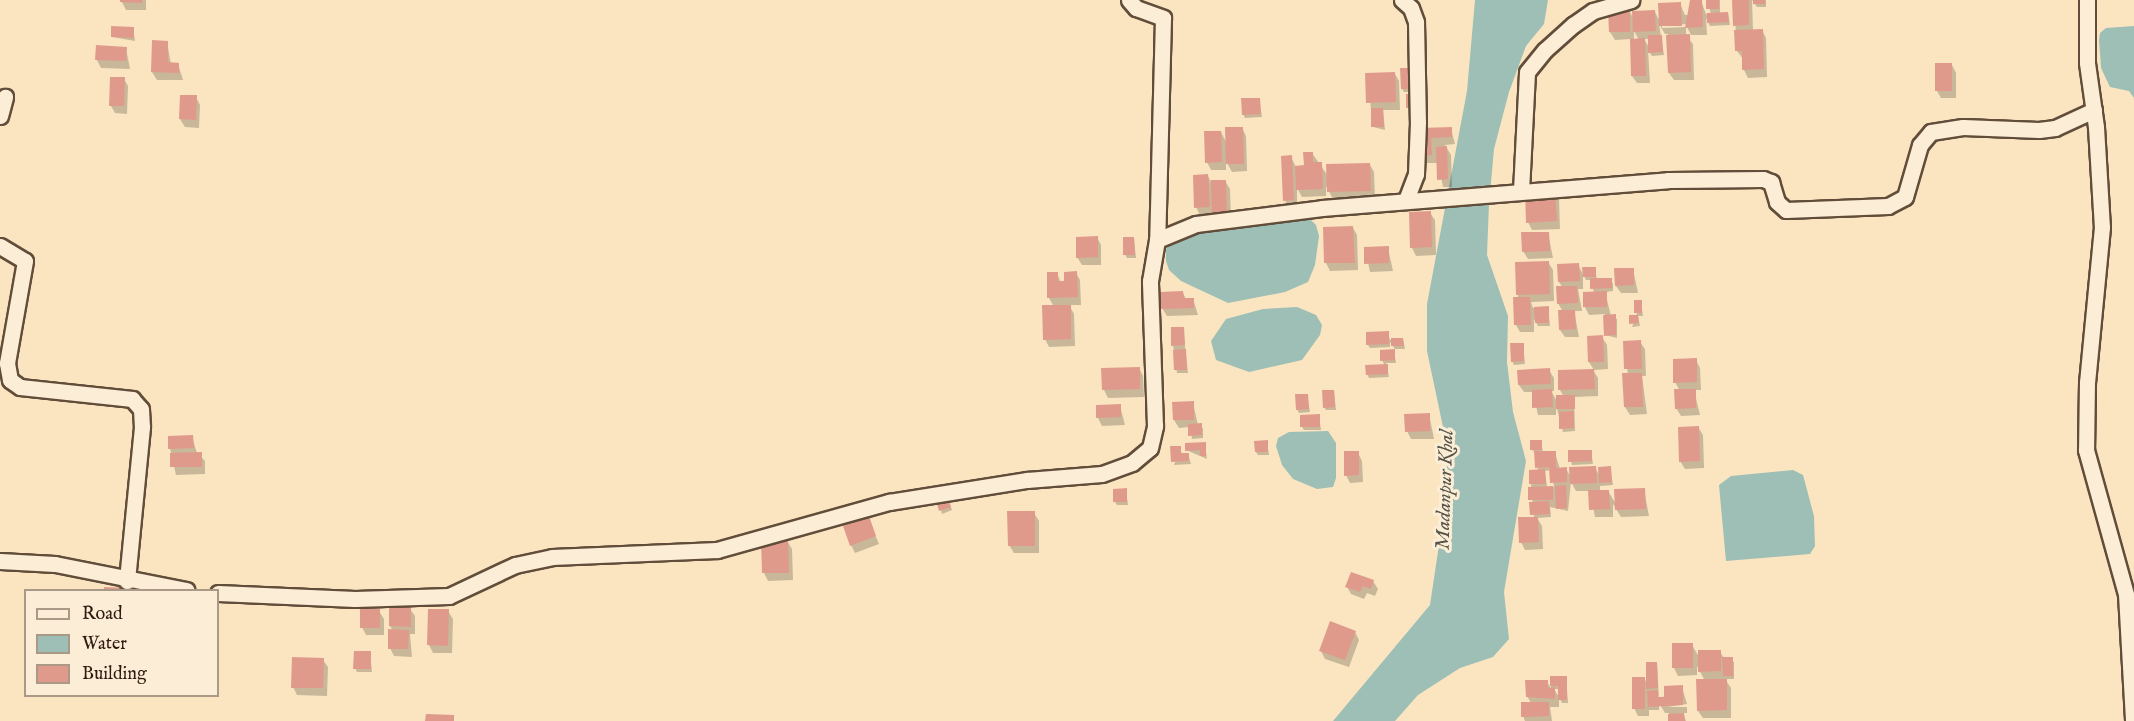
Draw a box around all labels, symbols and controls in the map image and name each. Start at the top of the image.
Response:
water label: Madanpur Khal [1431,429,1459,551]
legend [24,589,219,697]
text: Road [82,603,123,626]
text: Water [82,633,127,656]
text: Building [82,663,147,686]

